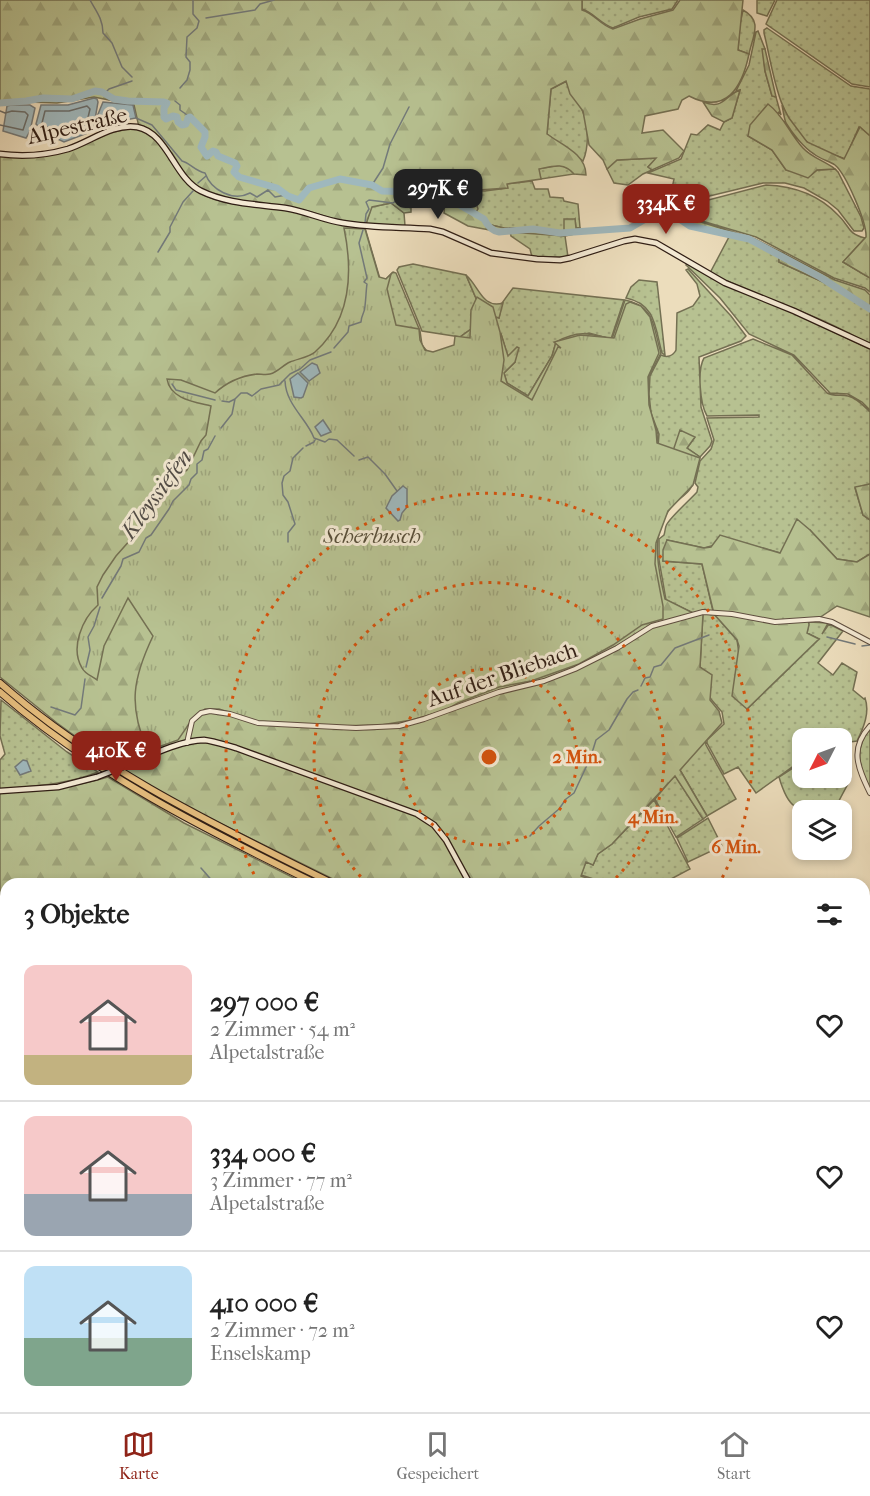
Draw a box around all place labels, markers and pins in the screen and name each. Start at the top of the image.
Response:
pin: 297K € [389,169,487,220]
pin: 334K € [617,184,715,235]
pin: 410K € [67,731,165,782]
centre of rings [479,747,499,767]

